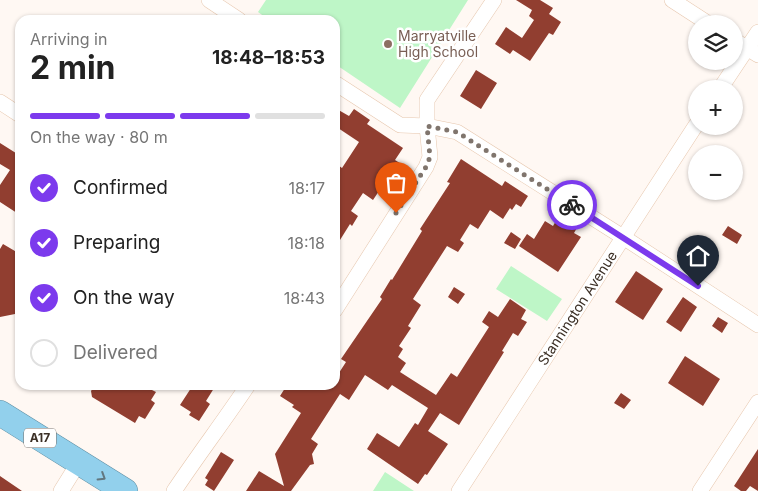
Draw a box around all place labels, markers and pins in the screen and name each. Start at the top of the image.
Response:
place label: Marryatville High School [398,27,478,60]
marker: Marryatville High School [382,38,394,50]
pin [375,162,417,213]
pin [677,235,719,286]

